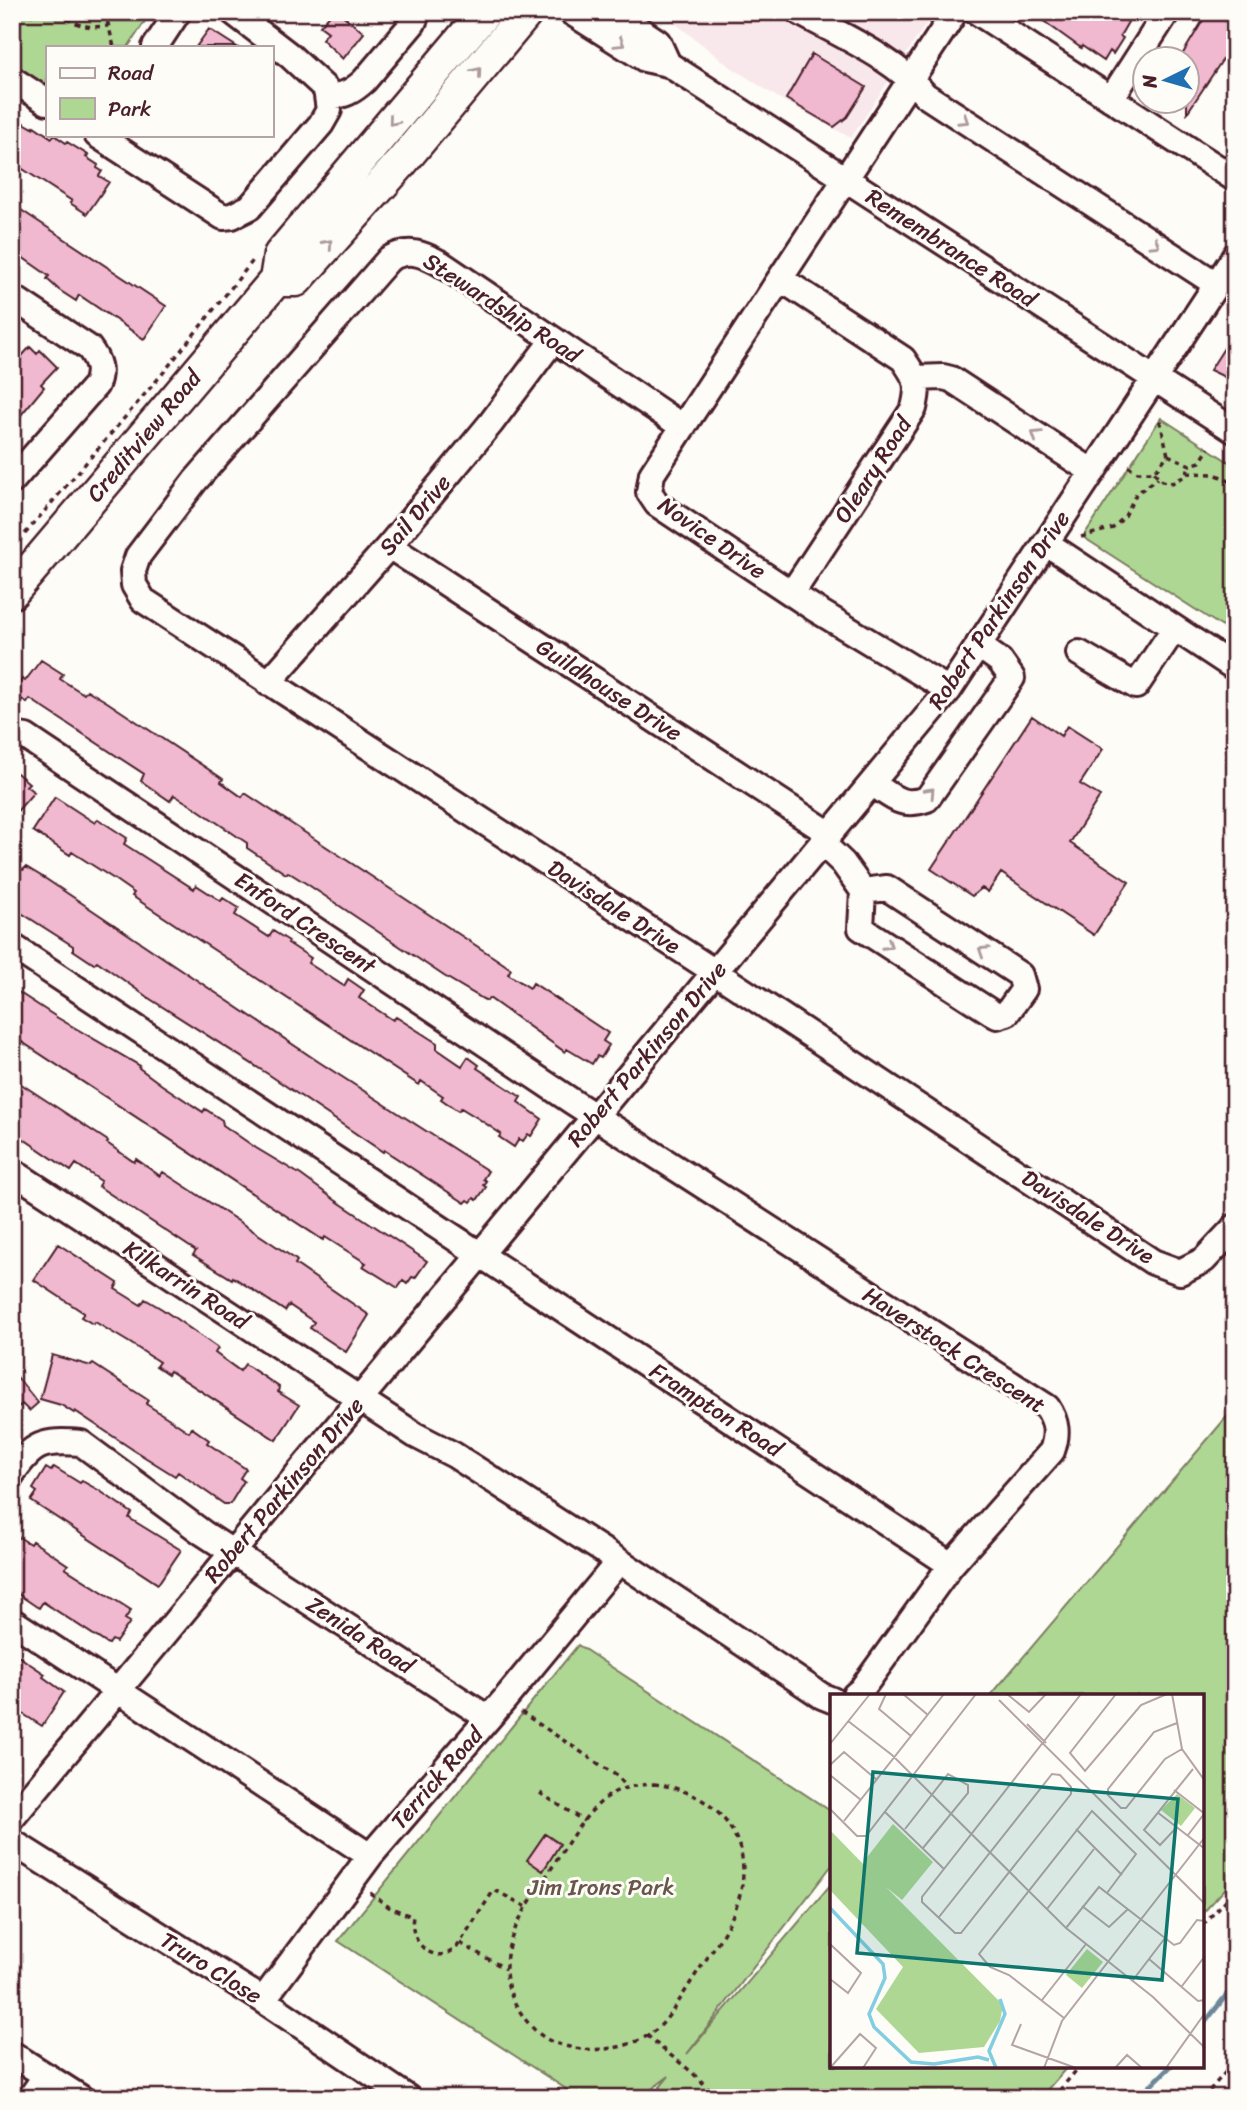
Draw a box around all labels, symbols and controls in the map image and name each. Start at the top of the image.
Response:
one-way arrow [612,35,625,48]
legend [46,46,273,136]
north arrow [1132,46,1202,116]
text: Road [108,54,155,92]
one-way arrow [469,68,481,81]
text: N [1132,73,1167,90]
text: Park [108,90,151,128]
one-way arrow [389,112,401,125]
one-way arrow [956,112,969,125]
street label: Remembrance Road [857,177,1046,320]
one-way arrow [1147,236,1160,249]
one-way arrow [320,239,332,252]
street label: Stewardship Road [415,241,591,376]
street label: Creditview Road [76,359,213,512]
street label: Oleary Road [823,407,924,532]
one-way arrow [1030,430,1043,443]
street label: Sail Drive [368,465,462,565]
street label: Novice Drive [649,485,775,591]
street label: Robert Parkinson Drive [917,502,1081,718]
street label: Guildhouse Drive [527,627,691,753]
one-way arrow [921,788,934,801]
street label: Davisdale Drive [539,848,689,966]
street label: Enford Crescent [226,860,386,987]
one-way arrow [880,937,893,949]
one-way arrow [978,947,991,960]
street label: Robert Parkinson Drive [556,951,738,1157]
street label: Davisdale Drive [1013,1158,1163,1276]
street label: Kilkarrin Road [115,1229,259,1342]
street label: Haverstock Crescent [854,1275,1054,1425]
street label: Frampton Road [641,1351,793,1470]
street label: Robert Parkinson Drive [193,1387,375,1593]
street label: Zenida Road [298,1585,424,1686]
inset map [830,1694,1205,2068]
street label: Terrick Road [380,1715,495,1839]
park label: Jim Irons Park [526,1867,675,1908]
street label: Truro Close [152,1920,270,2016]

